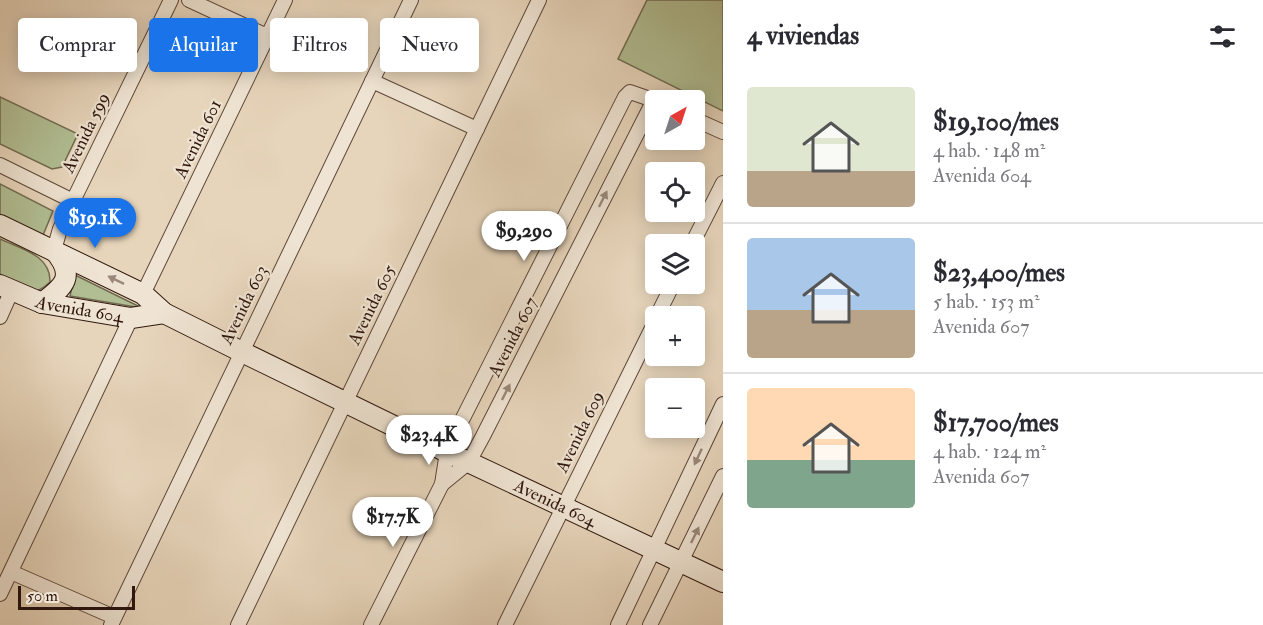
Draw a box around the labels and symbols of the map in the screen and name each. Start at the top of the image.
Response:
street label: Avenida 599 [56,89,115,178]
north arrow [645,90,705,150]
street label: Avenida 601 [169,96,227,183]
one-way arrow [599,191,608,208]
pin: $19.1K [46,198,144,249]
pin: $9,290 [475,211,573,262]
street label: Avenida 605 [342,261,401,350]
street label: Avenida 603 [215,262,273,349]
one-way arrow [107,276,124,285]
street label: Avenida 604 [31,290,126,328]
street label: Avenida 607 [483,293,543,382]
one-way arrow [500,383,510,401]
street label: Avenida 609 [550,388,610,477]
pin: $23.4K [380,415,478,466]
one-way arrow [694,448,703,465]
street label: Avenida 604 [510,473,601,533]
pin: $17.7K [344,497,442,548]
one-way arrow [690,527,699,544]
scale bar [18,583,135,610]

